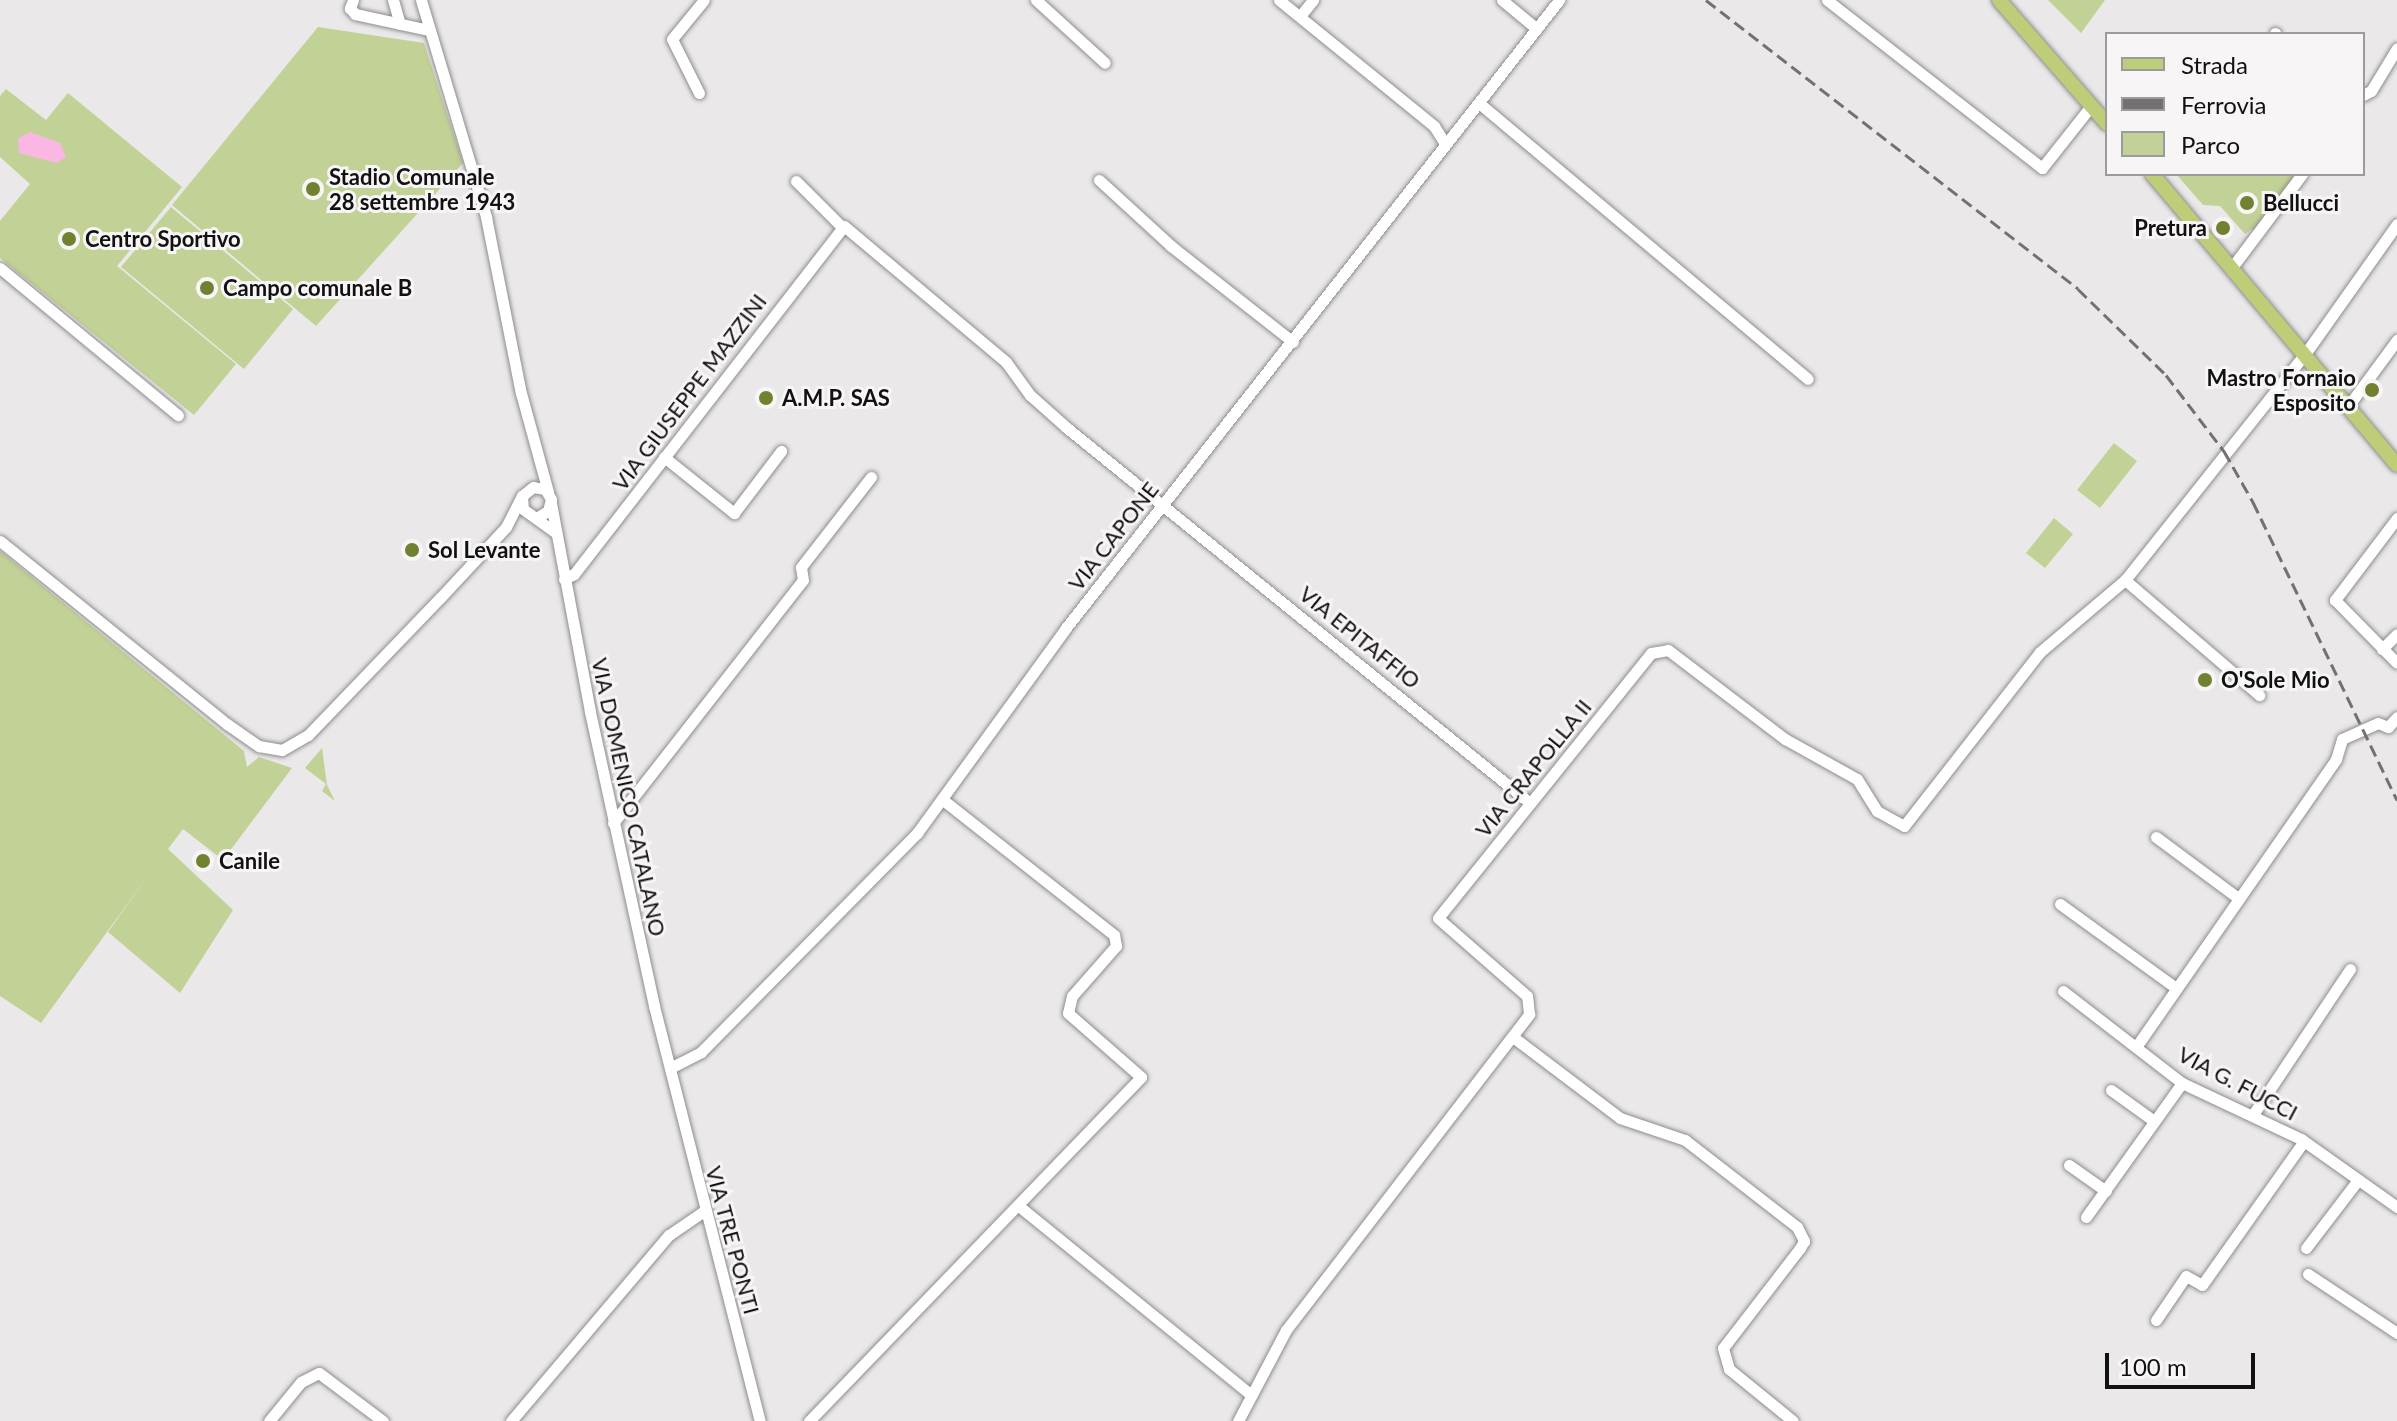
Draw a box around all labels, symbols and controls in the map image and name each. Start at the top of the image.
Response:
legend [2105,32,2365,176]
text: Strada [2181,50,2248,79]
text: Ferrovia [2181,90,2267,119]
text: Parco [2181,130,2240,159]
place label: Stadio Comunale 28 settembre 1943 [329,163,515,214]
marker: Stadio Comunale 28 settembre 1943 [304,180,322,198]
place label: Bellucci [2263,190,2339,216]
marker: Bellucci [2238,194,2256,212]
place label: Pretura [2134,215,2207,241]
marker: Pretura [2214,219,2232,237]
place label: Centro Sportivo [85,226,241,252]
marker: Centro Sportivo [60,230,78,248]
place label: Campo comunale B [223,275,412,301]
marker: Campo comunale B [198,279,216,297]
street label: VIA GIUSEPPE MAZZINI [606,288,772,496]
place label: Mastro Fornaio Esposito [2206,364,2356,416]
marker: Mastro Fornaio Esposito [2363,381,2381,399]
place label: A.M.P. SAS [782,385,890,411]
marker: A.M.P. SAS [757,389,775,407]
street label: VIA CAPONE [1062,476,1164,596]
place label: Sol Levante [428,537,540,563]
marker: Sol Levante [403,541,421,559]
street label: VIA EPITAFFIO [1294,580,1426,694]
street label: VIA DOMENICO CATALANO [587,655,671,939]
place label: O'Sole Mio [2221,667,2330,693]
marker: O'Sole Mio [2196,671,2214,689]
street label: VIA CRAPOLLA II [1469,693,1597,843]
place label: Canile [219,848,280,874]
marker: Canile [194,852,212,870]
street label: VIA G. FUCCI [2173,1040,2303,1126]
street label: VIA TRE PONTI [700,1162,766,1318]
scale bar [2109,1337,2259,1387]
text: 100 m [2119,1352,2187,1381]

